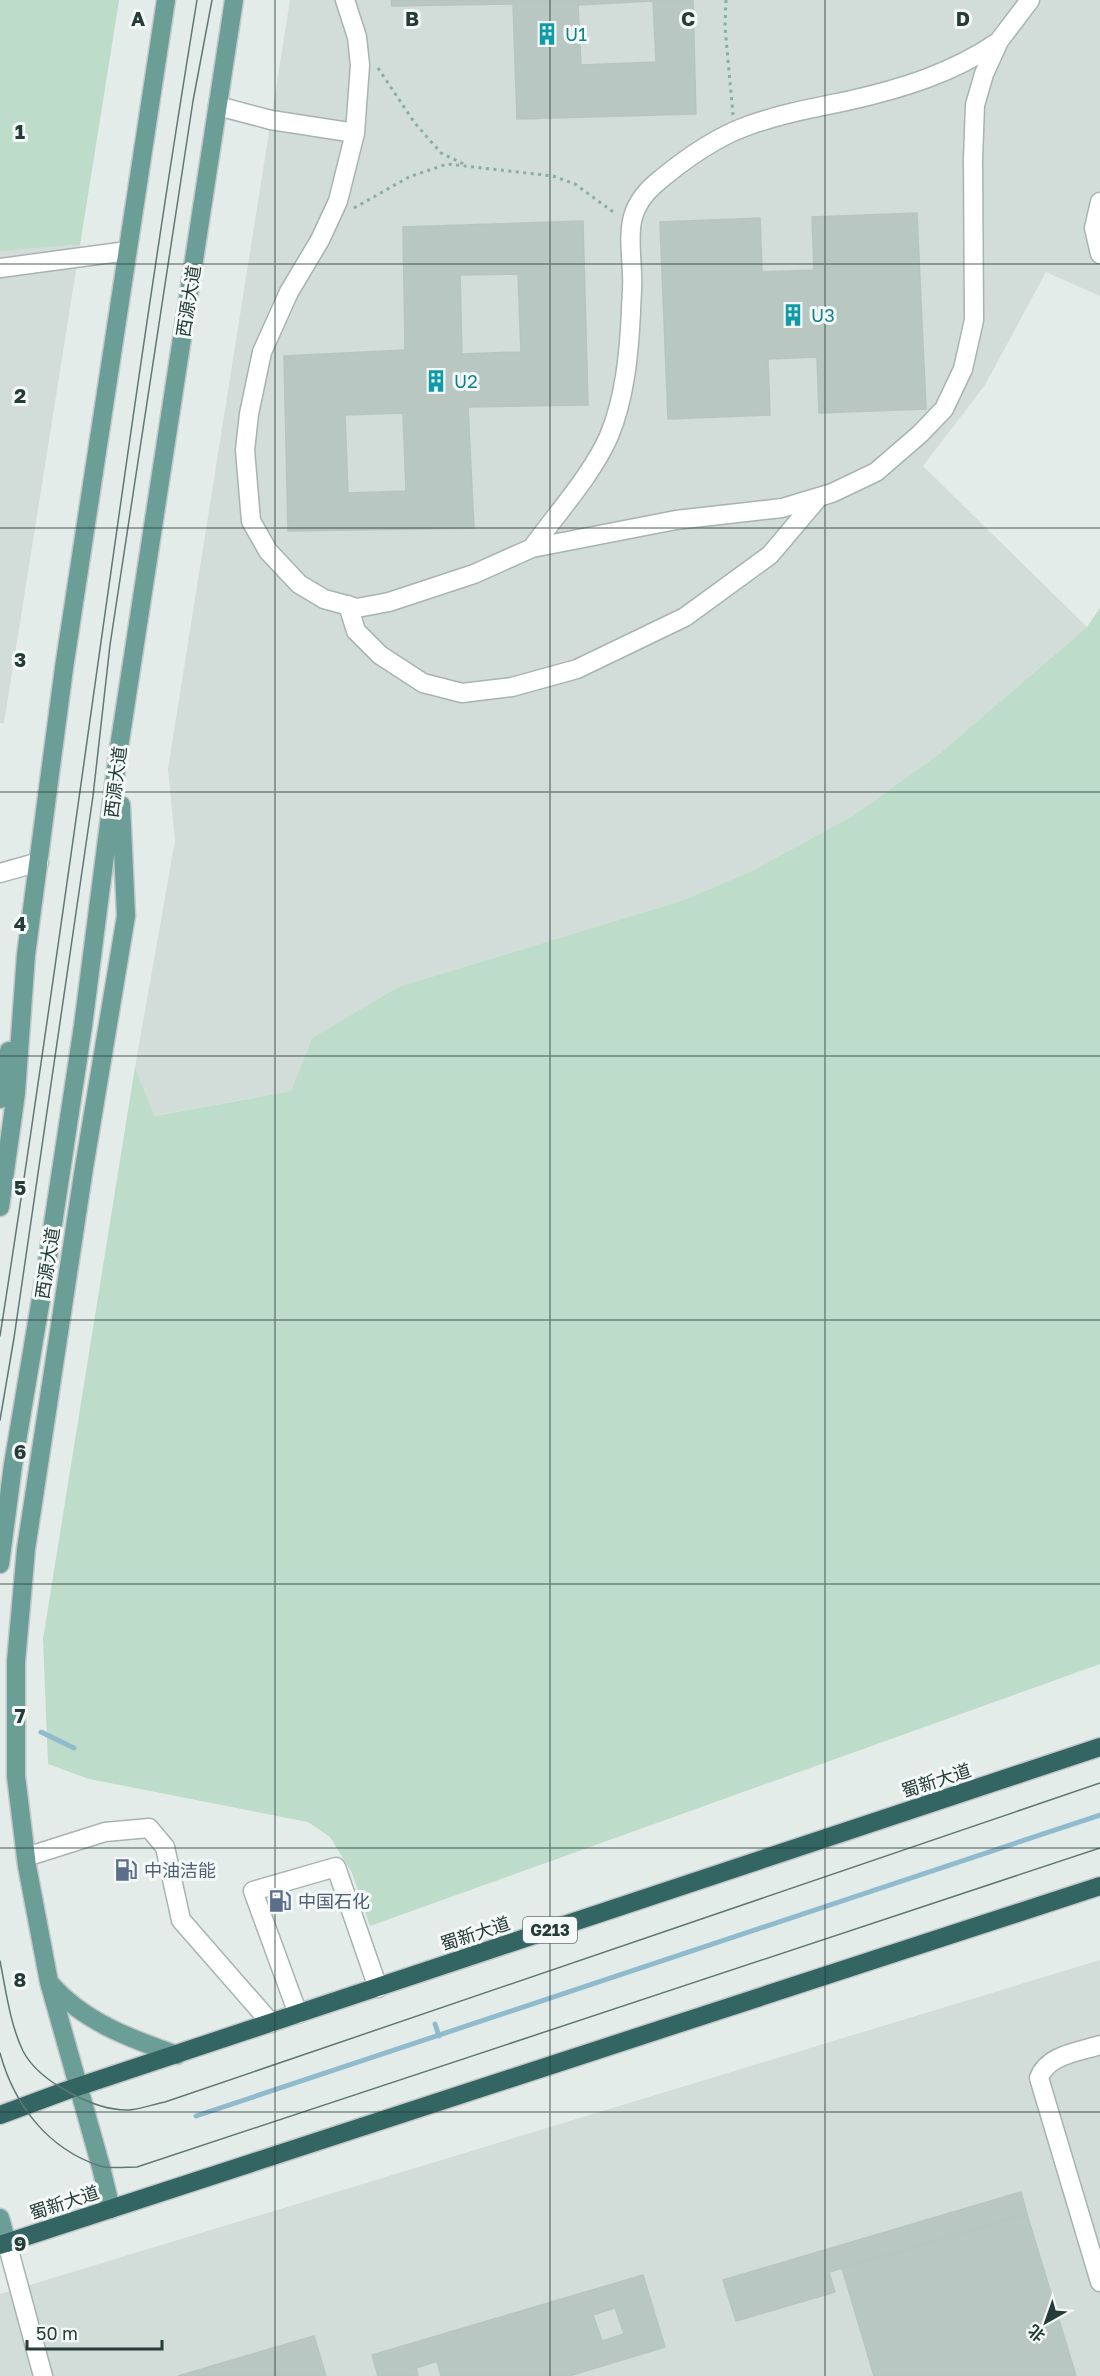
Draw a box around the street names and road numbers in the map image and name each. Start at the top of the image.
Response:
street label: 西源大道 [172,264,204,338]
street label: 西源大道 [100,745,130,819]
street label: 西源大道 [31,1226,63,1300]
street label: 蜀新大道 [898,1758,974,1802]
street label: 蜀新大道 [437,1911,513,1955]
road number: G213 [523,1917,577,1943]
street label: 蜀新大道 [26,2180,102,2224]

